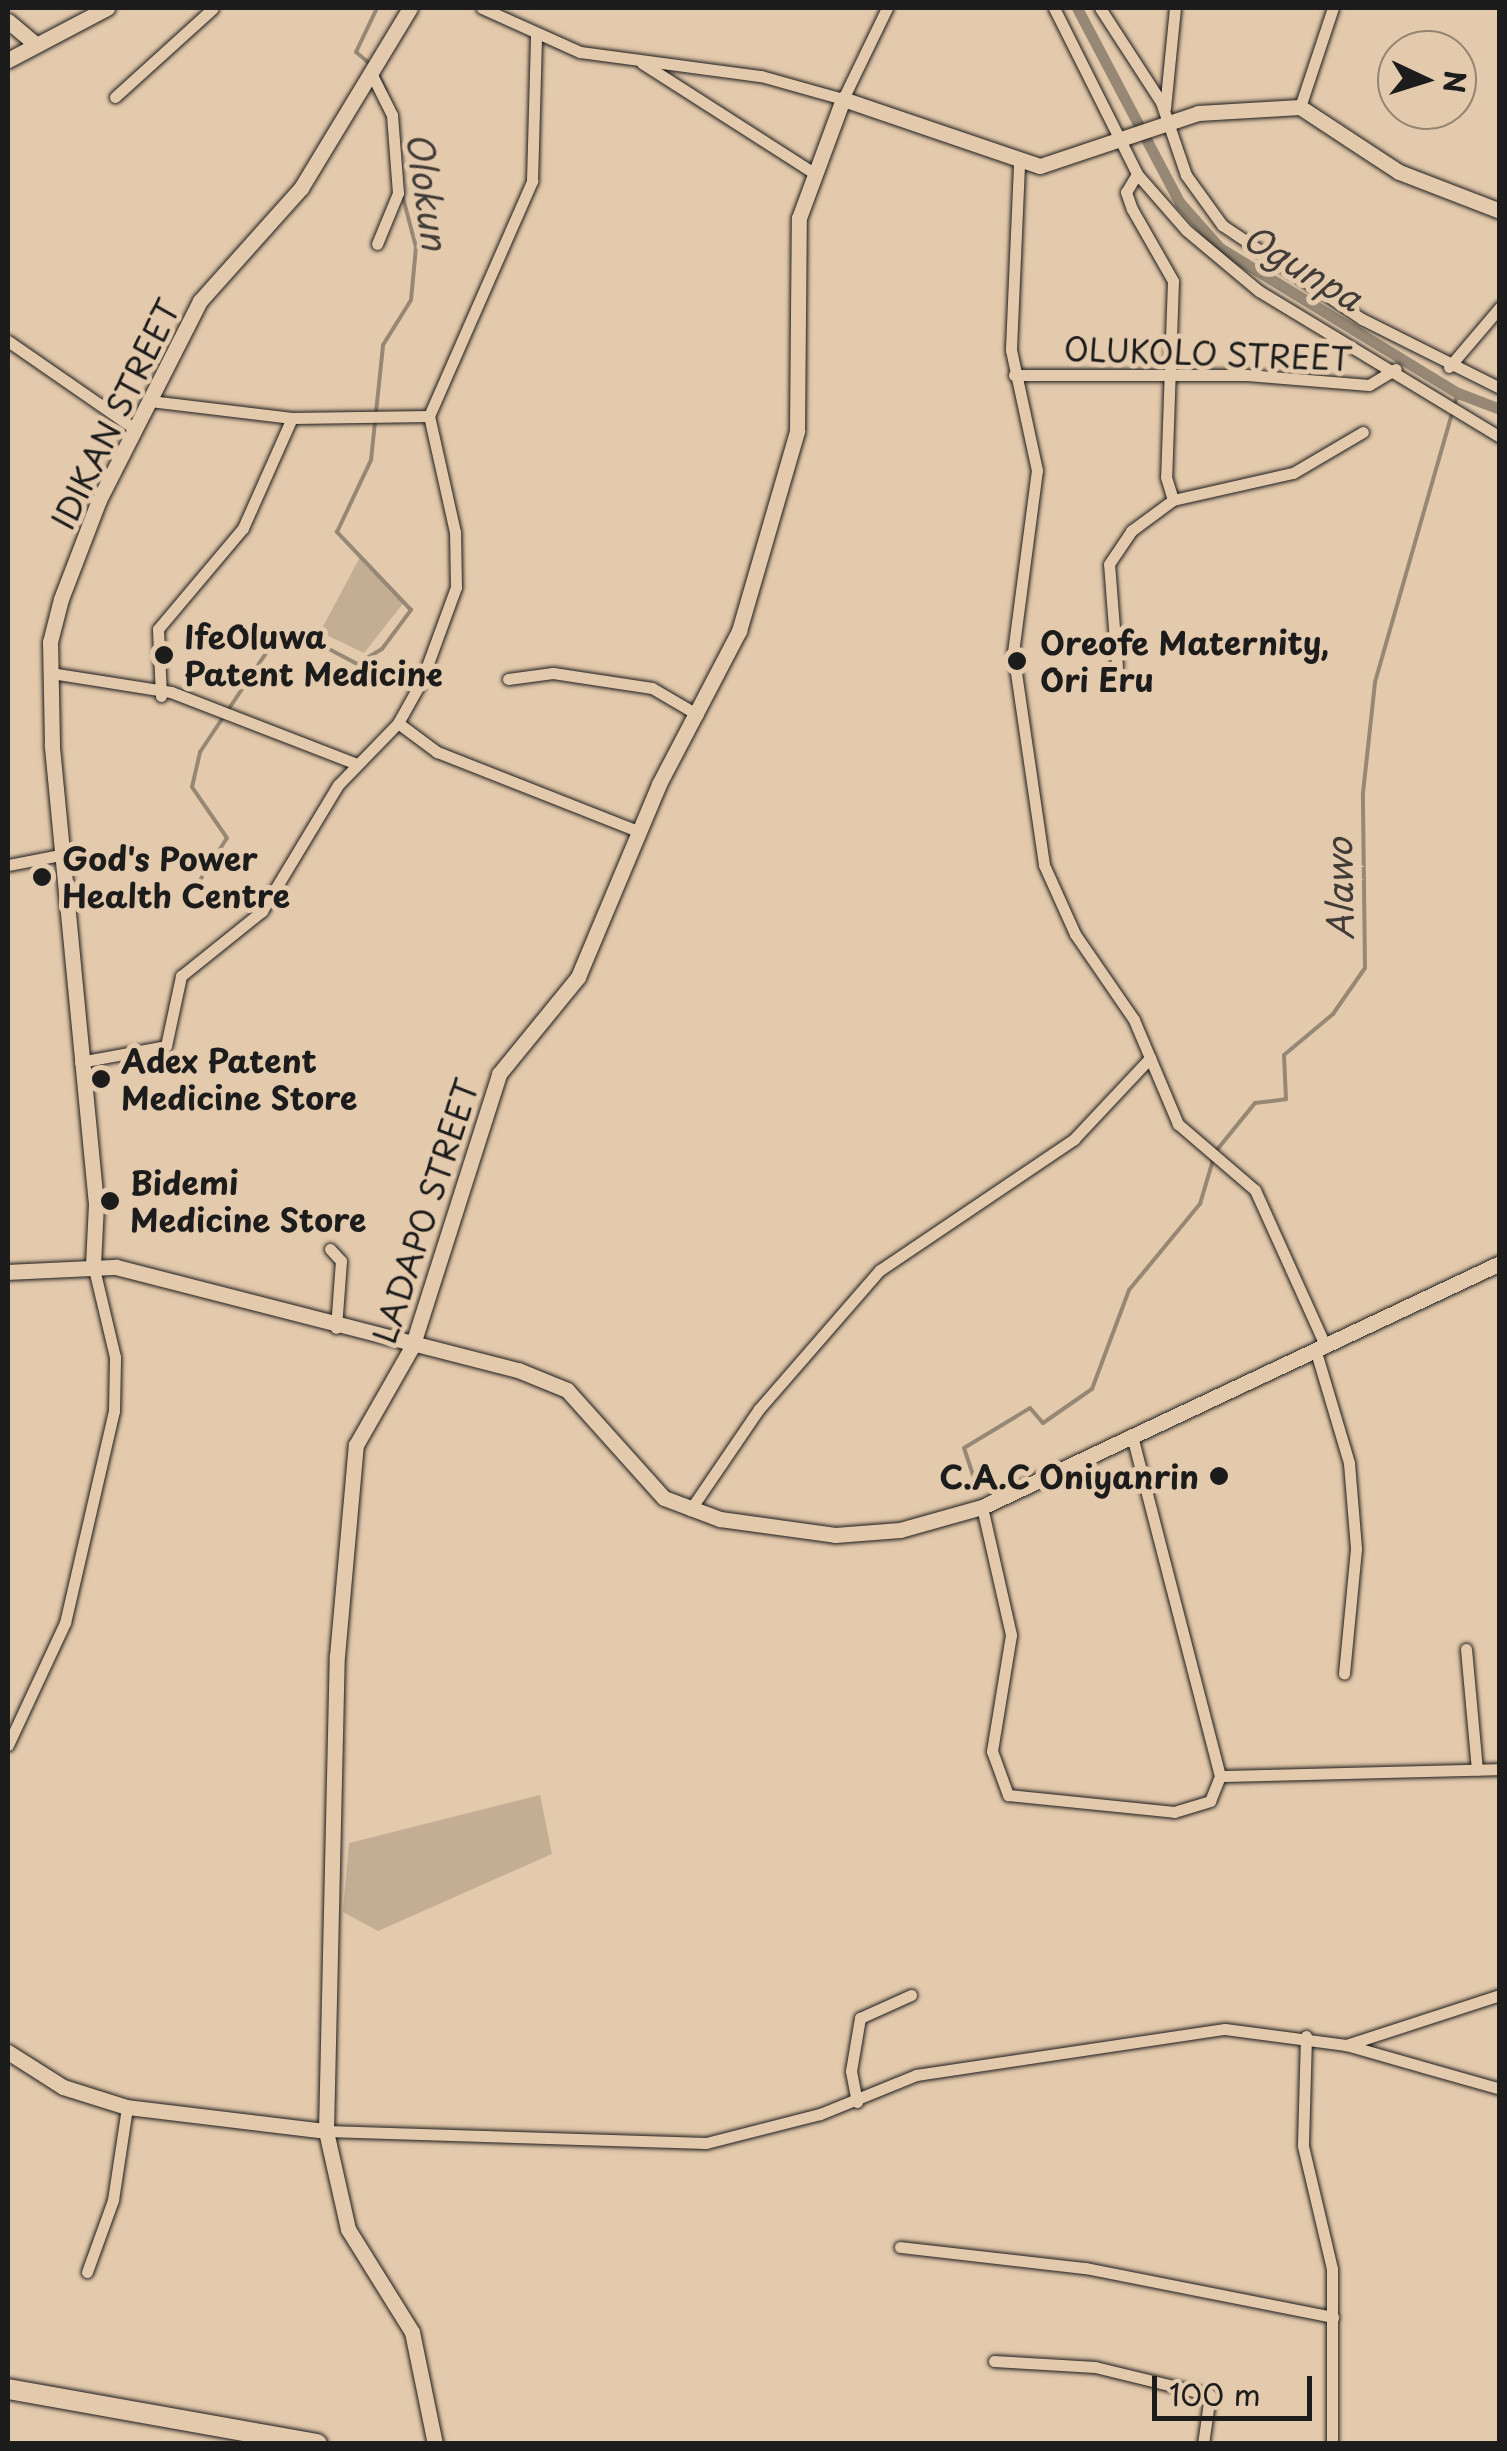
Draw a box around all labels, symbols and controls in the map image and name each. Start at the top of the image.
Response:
north arrow [1377,30,1477,130]
text: N [1433,69,1478,95]
water label: Olokun [399,129,457,253]
water label: Ogunpa [1236,215,1370,319]
street label: IDIKAN STREET [43,293,187,535]
street label: OLUKOLO STREET [1063,329,1353,377]
place label: IfeOluwa Patent Medicine [184,618,445,693]
place label: Oreofe Maternity, Ori Eru [1040,624,1329,699]
marker: IfeOluwa Patent Medicine [153,644,175,666]
marker: Oreofe Maternity, Ori Eru [1004,648,1030,674]
water label: Alawo [1317,837,1361,941]
place label: God's Power Health Centre [62,840,293,915]
marker: God's Power Health Centre [31,866,53,888]
place label: Adex Patent Medicine Store [121,1042,359,1117]
marker: Adex Patent Medicine Store [90,1068,112,1090]
street label: LADAPO STREET [364,1074,486,1348]
place label: Bidemi Medicine Store [130,1164,368,1239]
marker: Bidemi Medicine Store [99,1190,121,1212]
place label: C.A.C Oniyanrin [938,1457,1199,1495]
marker: C.A.C Oniyanrin [1208,1465,1230,1487]
scale bar [1157,2356,1317,2418]
text: 100 m [1169,2371,1261,2416]

